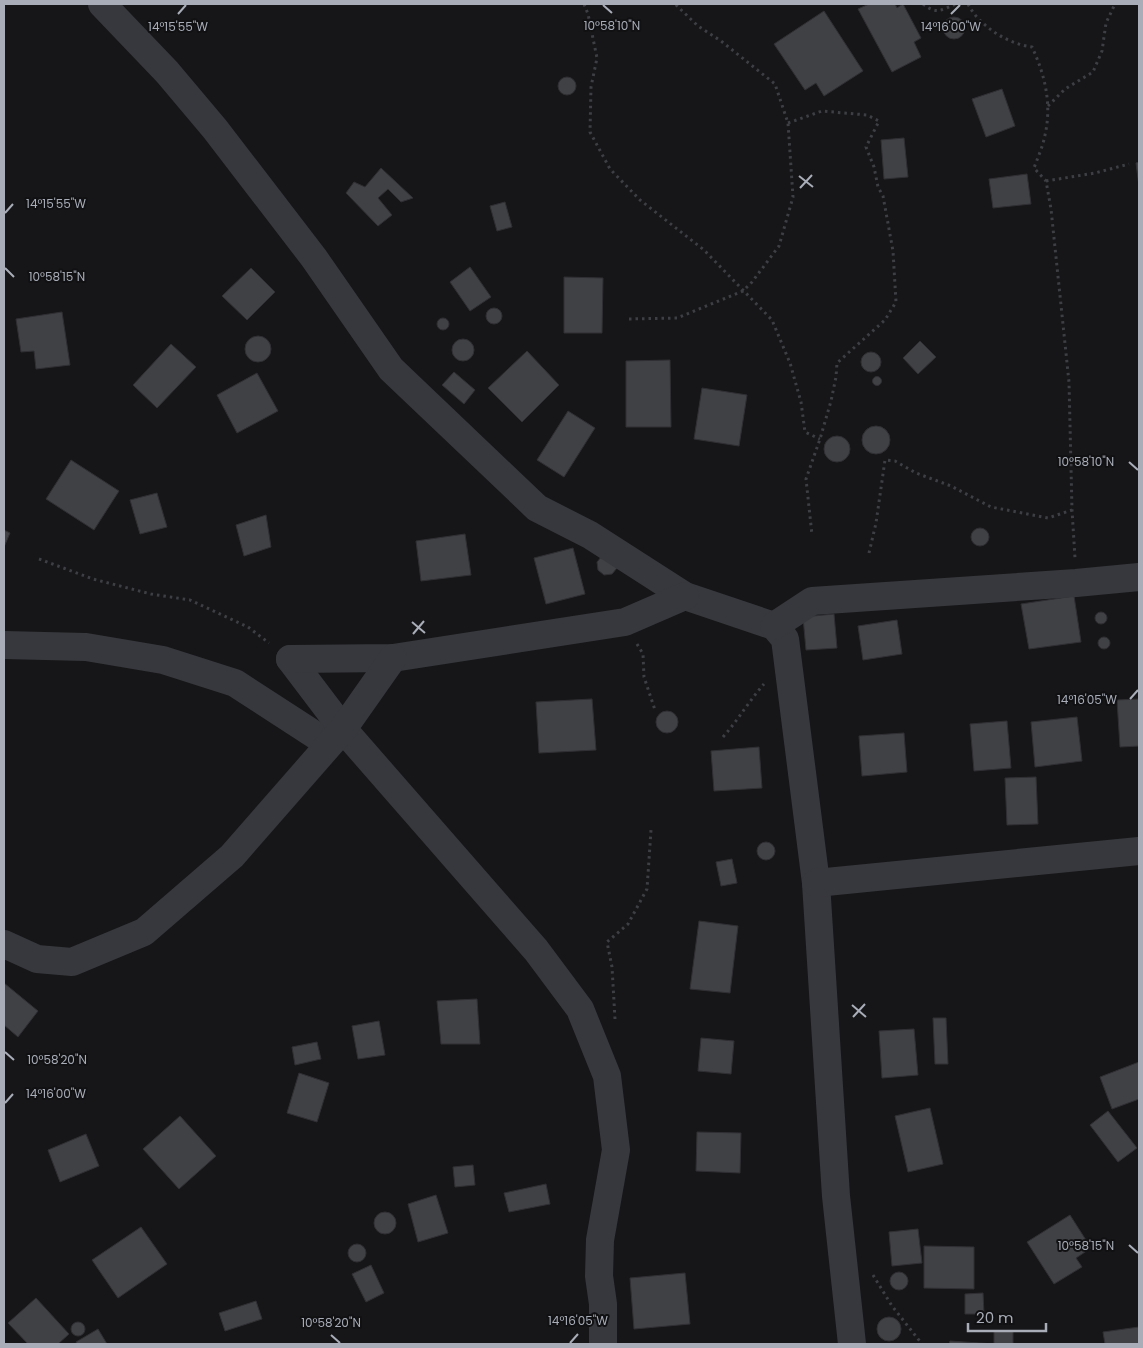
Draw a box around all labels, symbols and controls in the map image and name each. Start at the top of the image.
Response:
text: 10°58'10"N [584,17,640,34]
text: 14°15'55"W [148,18,208,35]
text: 14°16'00"W [921,18,981,35]
text: 14°15'55"W [26,195,86,212]
text: 10°58'15"N [29,268,85,285]
text: 10°58'10"N [1058,453,1114,470]
text: 14°16'05"W [1057,691,1117,708]
text: 10°58'20"N [27,1051,87,1068]
text: 14°16'00"W [26,1085,86,1102]
text: 10°58'15"N [1058,1237,1114,1254]
scale bar [968,1300,1046,1332]
text: 20 m [976,1307,1014,1328]
text: 14°16'05"W [548,1312,608,1329]
text: 10°58'20"N [301,1314,361,1331]

